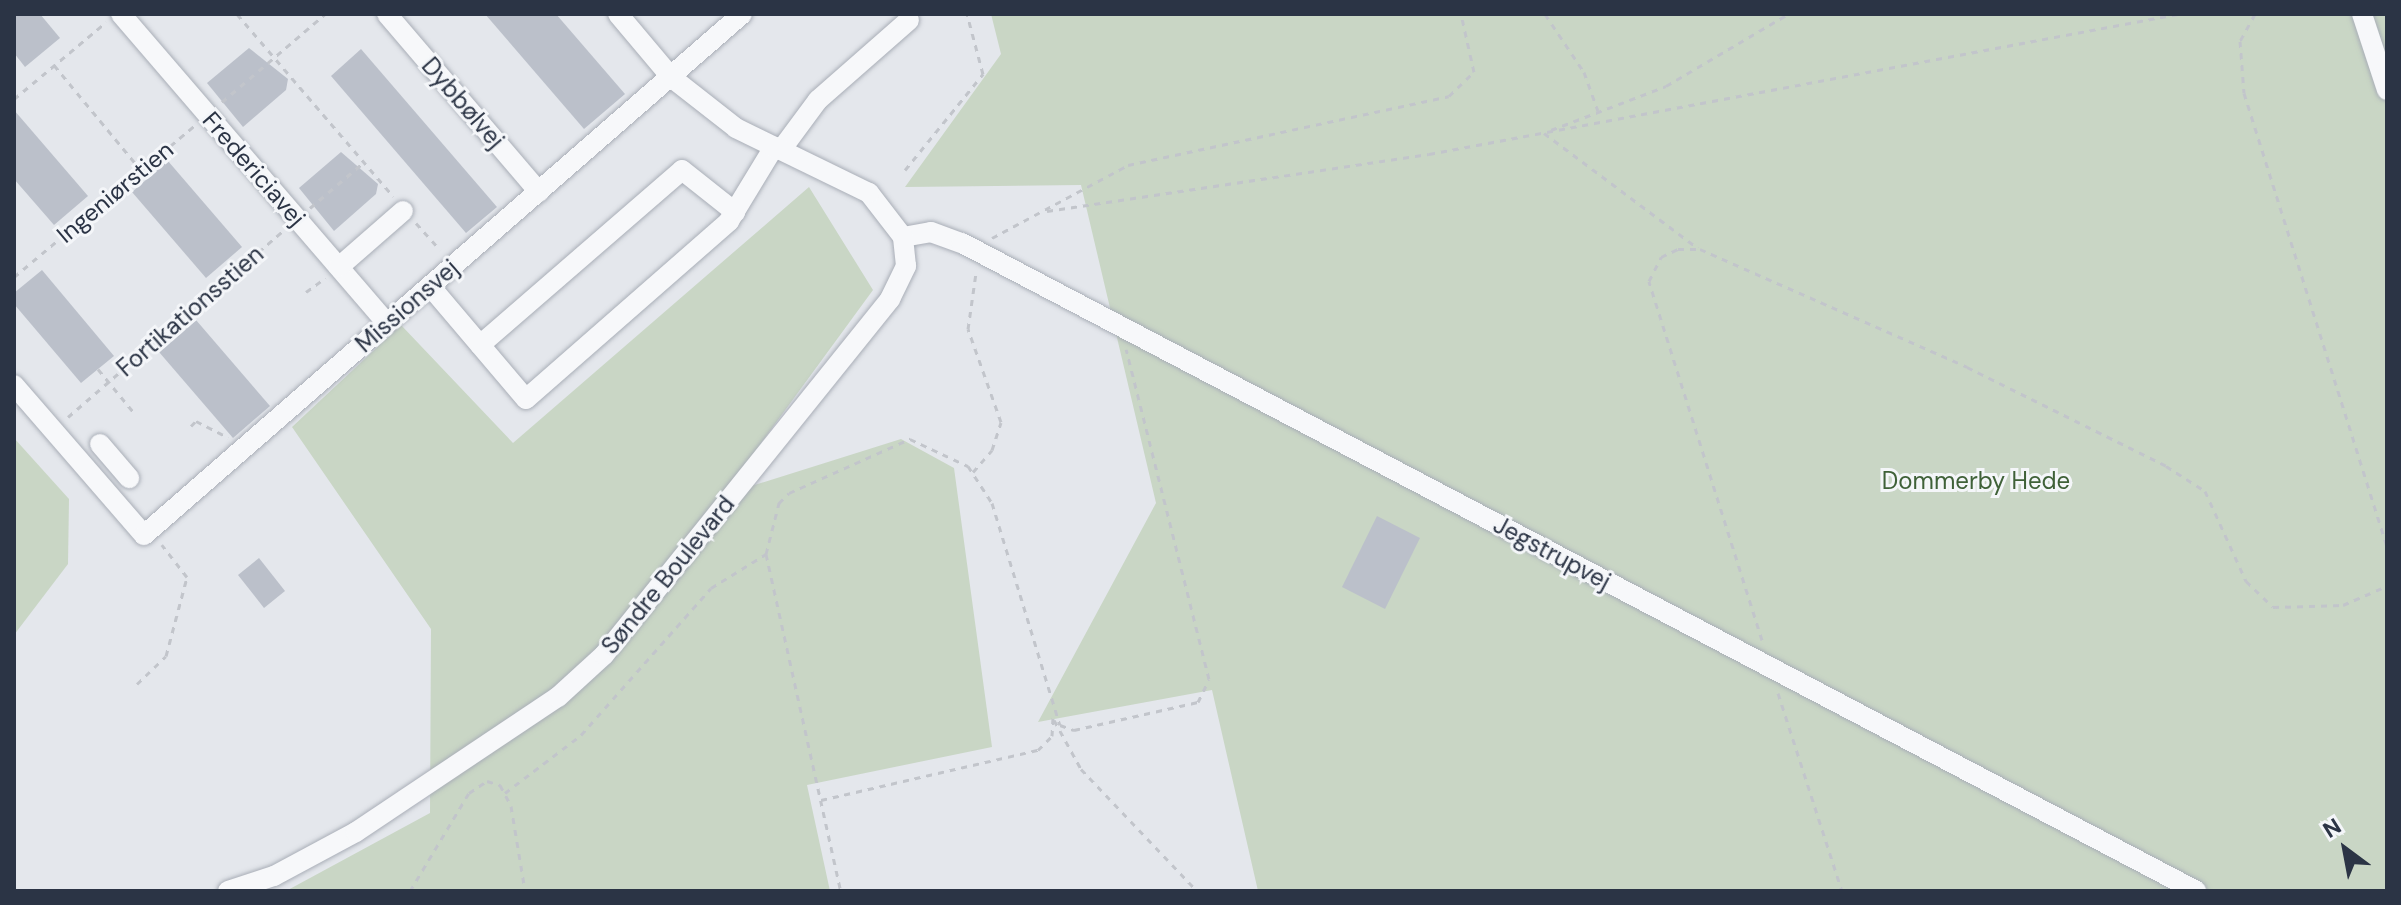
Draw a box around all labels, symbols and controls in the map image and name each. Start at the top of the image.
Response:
street label: Dybbølvej [416,52,510,154]
street label: Fredericiavej [197,106,311,232]
street label: Ingeniørstien [51,135,179,249]
street label: Fortikationsstien [111,240,269,382]
street label: Missionsvej [350,254,464,358]
park label: Dommerby Hede [1882,467,2070,495]
street label: Søndre Boulevard [595,490,741,660]
street label: Jegstrupvej [1489,510,1615,596]
north arrow [2305,809,2385,889]
text: N [2318,812,2346,845]

